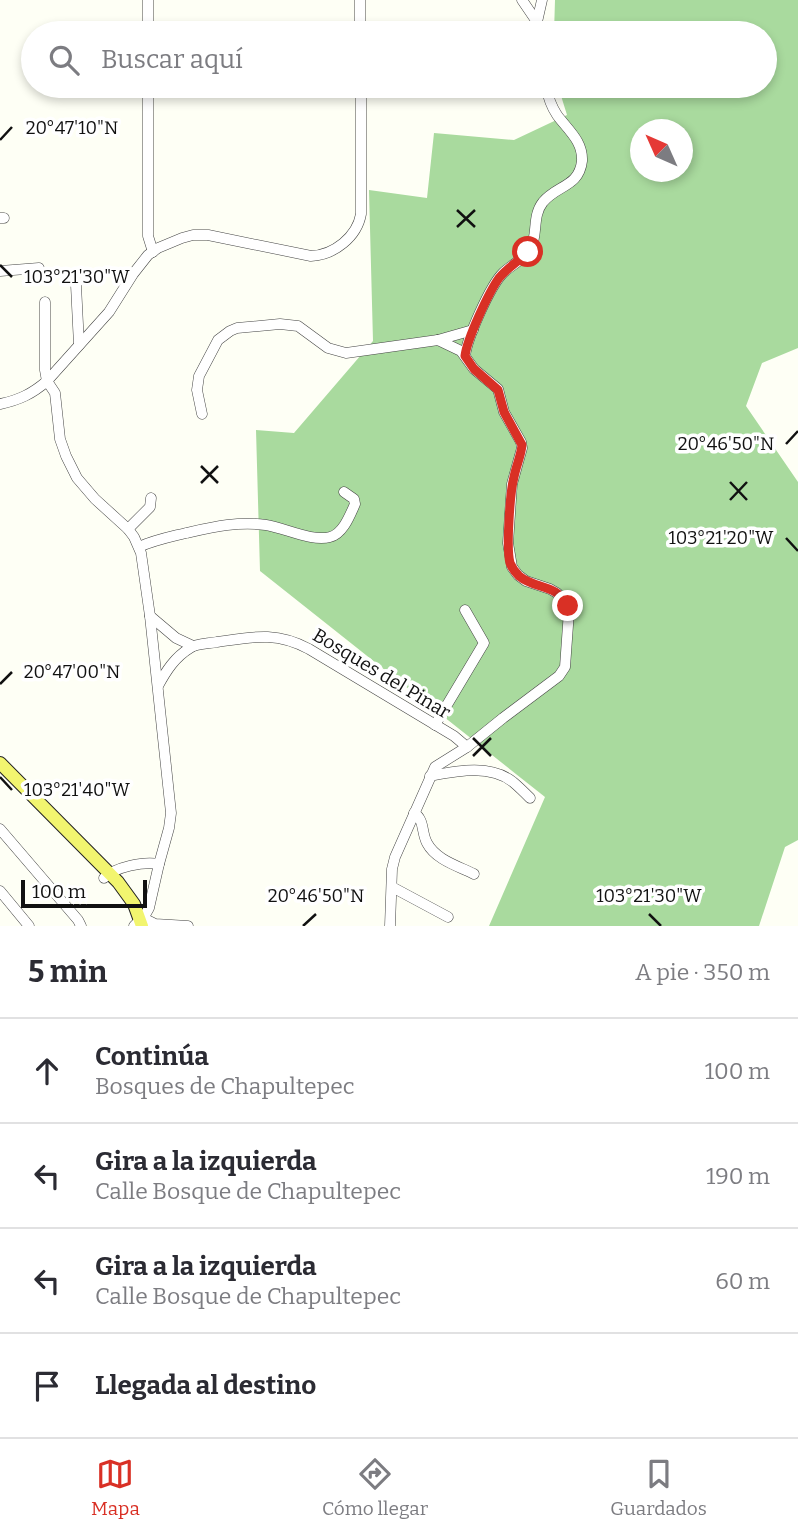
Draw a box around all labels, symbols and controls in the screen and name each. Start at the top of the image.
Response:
search box [21,21,777,98]
icon: search [45,41,83,79]
text: Buscar aquí [101,44,243,75]
text: 20°47'10"N [26,117,118,139]
north arrow [630,119,693,182]
route start [512,236,543,267]
text: 103°21'30"W [24,266,130,288]
text: 20°46'50"N [678,433,774,455]
text: 103°21'20"W [668,527,774,549]
route end [552,590,583,621]
street label: Bosques del Pinar [309,623,455,724]
text: 20°47'00"N [24,661,120,683]
text: 103°21'40"W [24,779,130,801]
scale bar [21,877,147,909]
text: 100 m [32,880,86,903]
text: 20°46'50"N [268,885,364,907]
text: 103°21'30"W [596,885,702,907]
text: 5 min [28,954,107,990]
text: A pie · 350 m [635,958,770,986]
text: Continúa [95,1041,209,1072]
icon: ahead [28,1052,66,1090]
text: 100 m [705,1057,770,1085]
text: Bosques de Chapultepec [95,1072,355,1100]
text: Gira a la izquierda [95,1146,317,1177]
icon: left [28,1157,66,1195]
text: 190 m [706,1162,770,1190]
text: Calle Bosque de Chapultepec [95,1177,401,1205]
text: Gira a la izquierda [95,1251,317,1282]
icon: left [28,1262,66,1300]
text: 60 m [715,1267,770,1295]
text: Calle Bosque de Chapultepec [95,1282,401,1310]
icon: arrive [28,1367,66,1405]
text: Llegada al destino [95,1370,316,1401]
tab: Mapa [91,1455,140,1520]
tab: Cómo llegar [322,1455,428,1520]
tab: Guardados [610,1455,707,1520]

